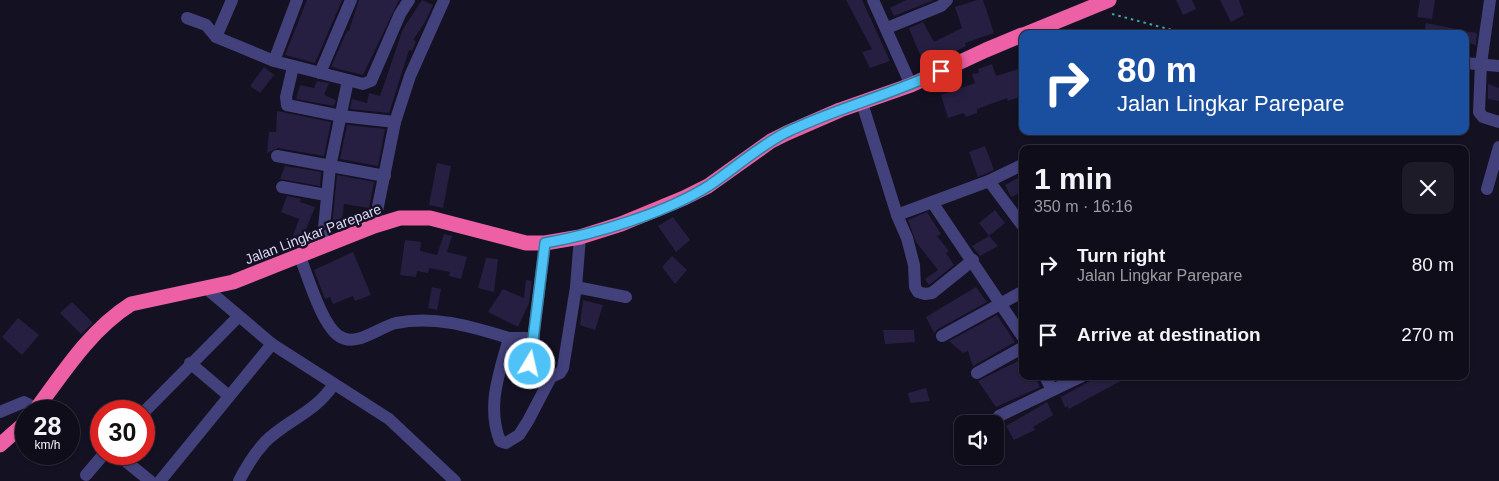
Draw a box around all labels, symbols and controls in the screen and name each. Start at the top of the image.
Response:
pin [920,50,962,92]
icon: right [1034,50,1099,115]
text: 80 m [1117,50,1197,89]
icon: arrive [927,57,955,85]
text: Jalan Lingkar Parepare [1117,91,1344,116]
text: 1 min [1034,162,1112,195]
button: close [1402,162,1454,214]
text: 350 m · 16:16 [1034,198,1133,215]
street label: Jalan Lingkar Parepare [243,201,384,267]
text: Turn right [1077,245,1165,266]
icon: right [1034,251,1062,279]
text: 80 m [1412,254,1454,275]
text: Jalan Lingkar Parepare [1077,267,1242,284]
icon: arrive [1034,321,1062,349]
text: Arrive at destination [1077,324,1261,345]
text: 270 m [1401,324,1454,345]
position arrow [503,337,555,389]
speed limit sign: 30 [90,400,155,465]
text: 28 [34,412,61,440]
map controls [954,415,1004,465]
button: sound [954,415,1004,465]
text: km/h [34,438,61,452]

